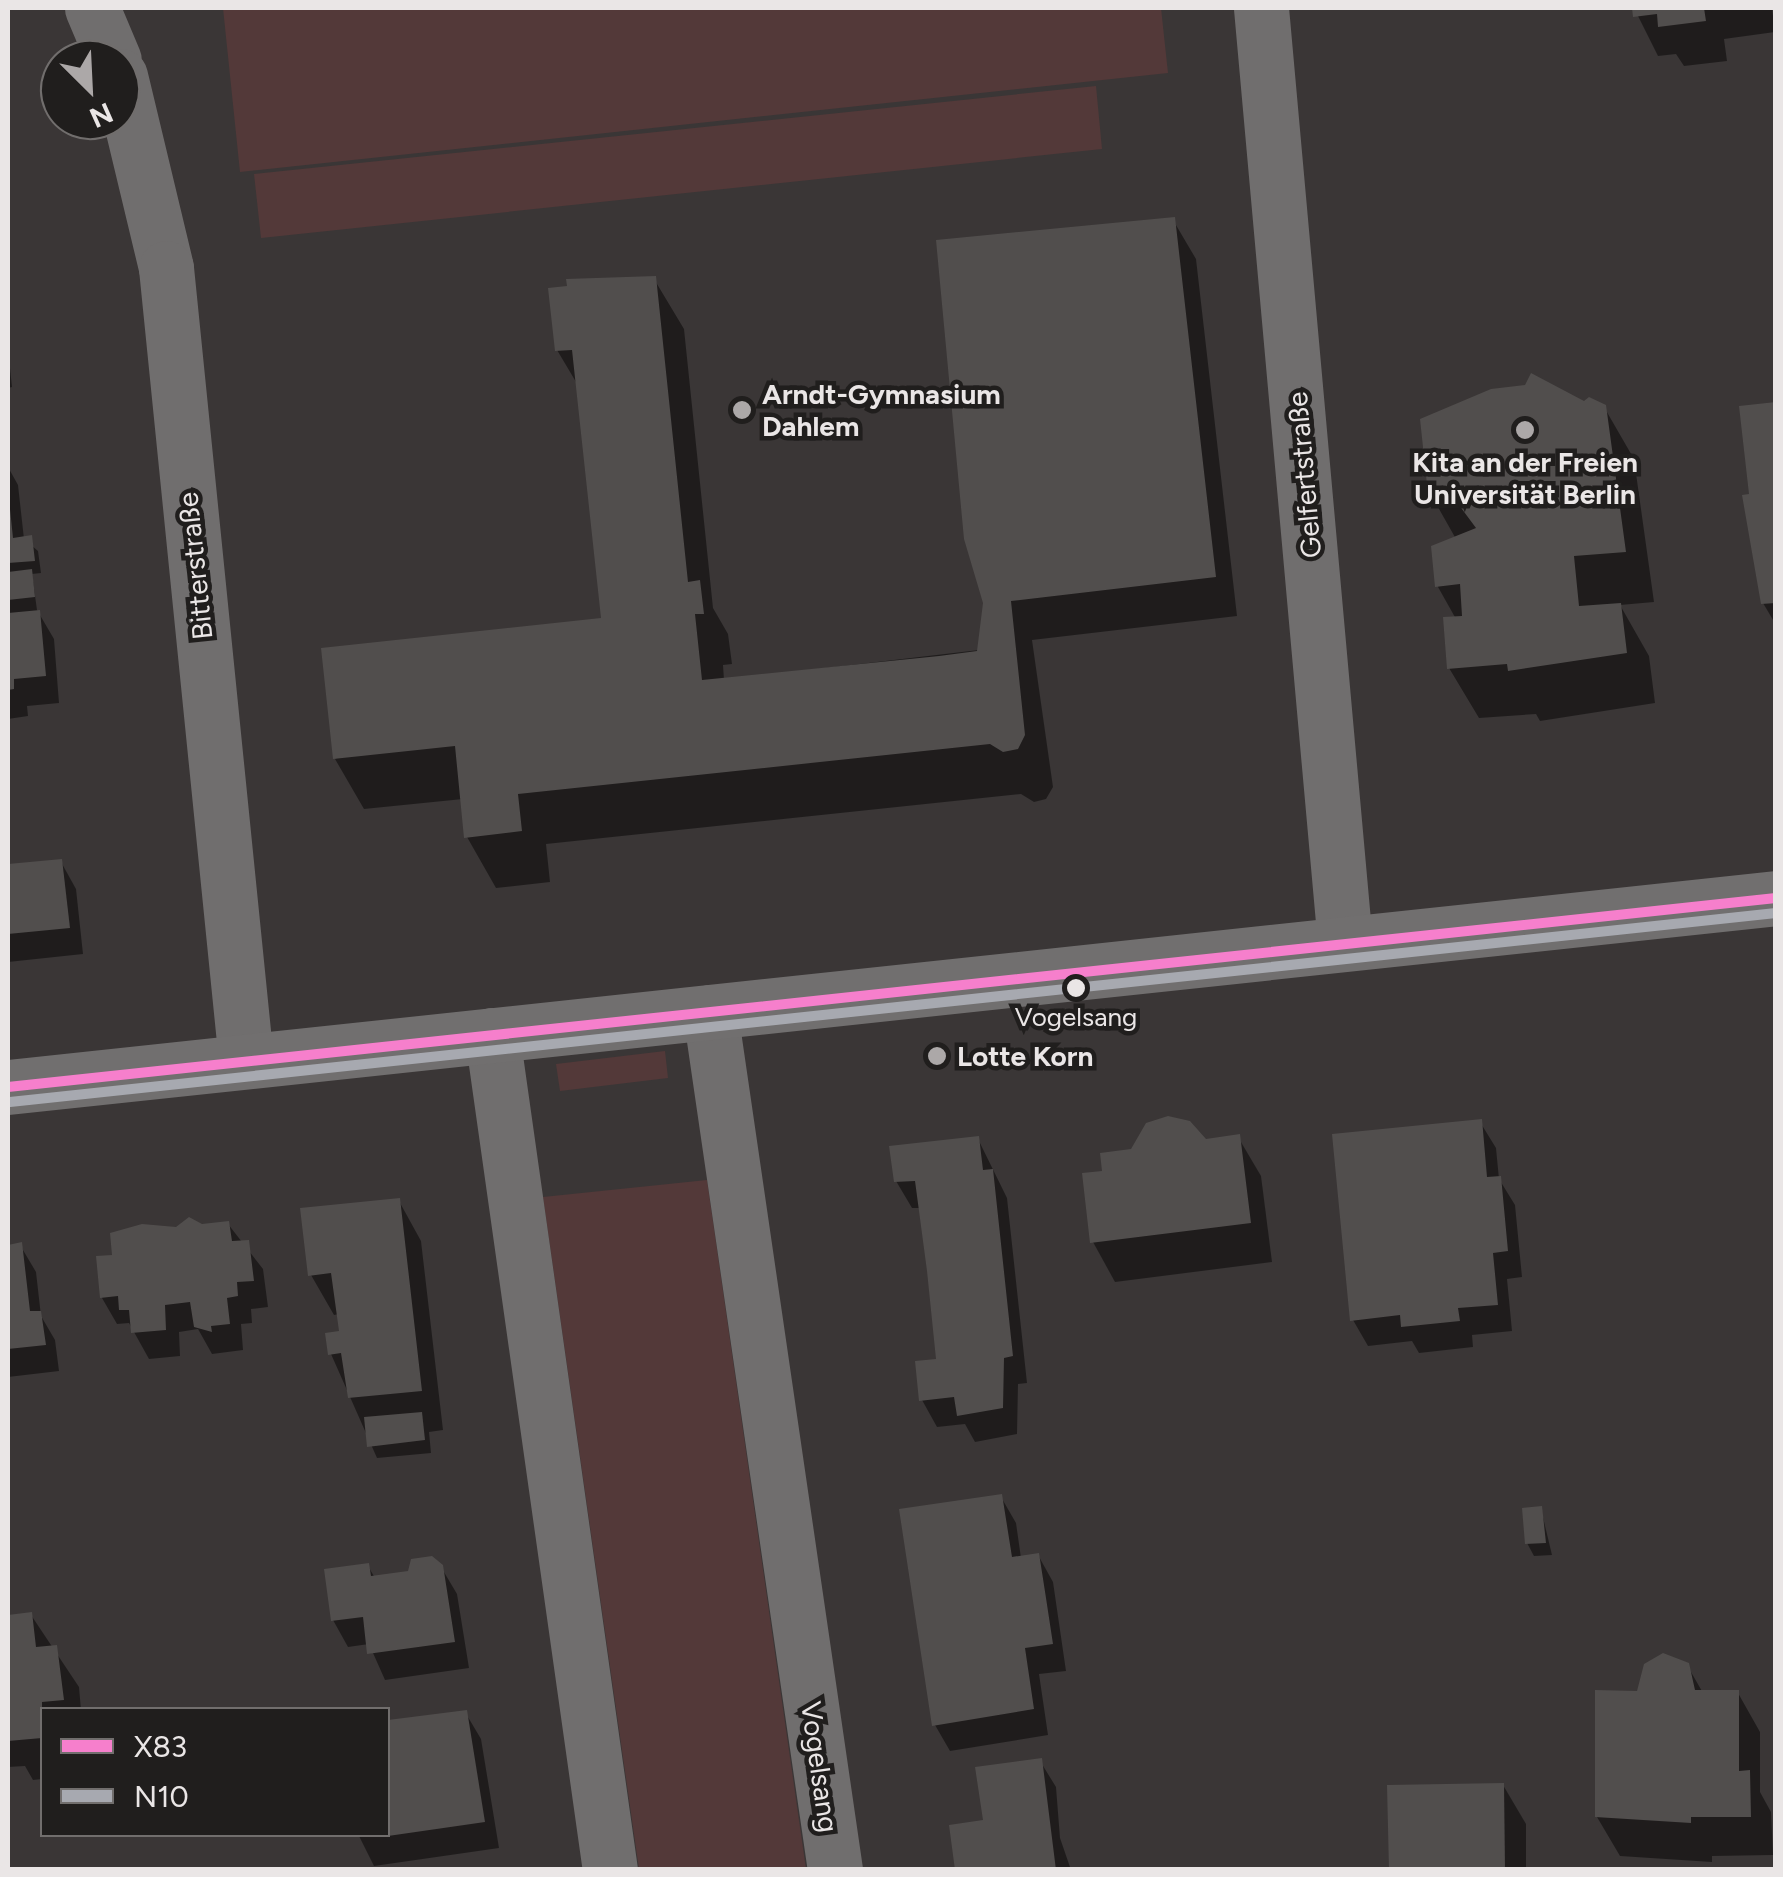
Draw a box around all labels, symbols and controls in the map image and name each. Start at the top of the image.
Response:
north arrow [40,40,140,140]
text: N [85,96,118,136]
place label: Arndt-Gymnasium Dahlem [762,377,1001,443]
street label: Gelfertstraße [1280,390,1328,560]
marker: Arndt-Gymnasium Dahlem [731,399,753,421]
marker: Kita an der Freien Universität Berlin [1514,419,1536,441]
place label: Kita an der Freien Universität Berlin [1412,445,1638,511]
street label: Bitterstraße [171,491,219,641]
marker: Vogelsang [1066,978,1086,998]
place label: Vogelsang [1015,1002,1137,1034]
place label: Lotte Korn [957,1039,1093,1073]
marker: Lotte Korn [926,1045,948,1067]
street label: Vogelsang [794,1699,846,1835]
legend [40,1707,390,1837]
text: X83 [134,1728,187,1765]
text: N10 [134,1778,189,1815]

